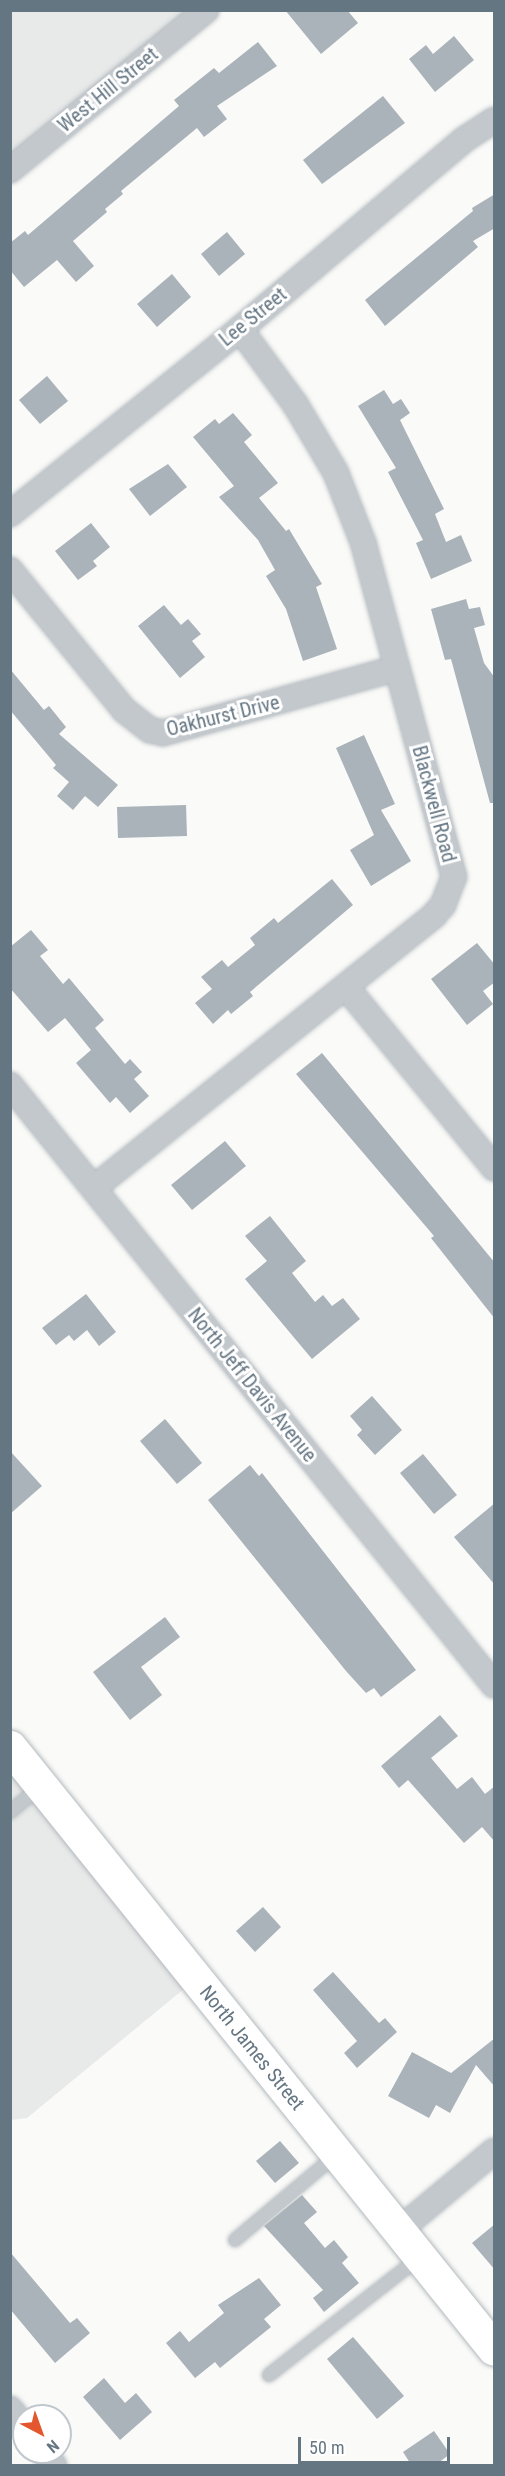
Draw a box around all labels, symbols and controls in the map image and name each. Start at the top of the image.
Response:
street label: West Hill Street [53,42,163,138]
street label: Lee Street [214,283,292,351]
street label: Oakhurst Drive [164,690,282,742]
street label: Blackwell Road [407,743,461,865]
street label: North Jeff Davis Avenue [183,1303,321,1467]
street label: North James Street [194,1981,310,2115]
north arrow [12,2404,72,2464]
scale bar [301,2425,452,2463]
text: N [43,2436,63,2457]
text: 50 m [309,2437,344,2458]

